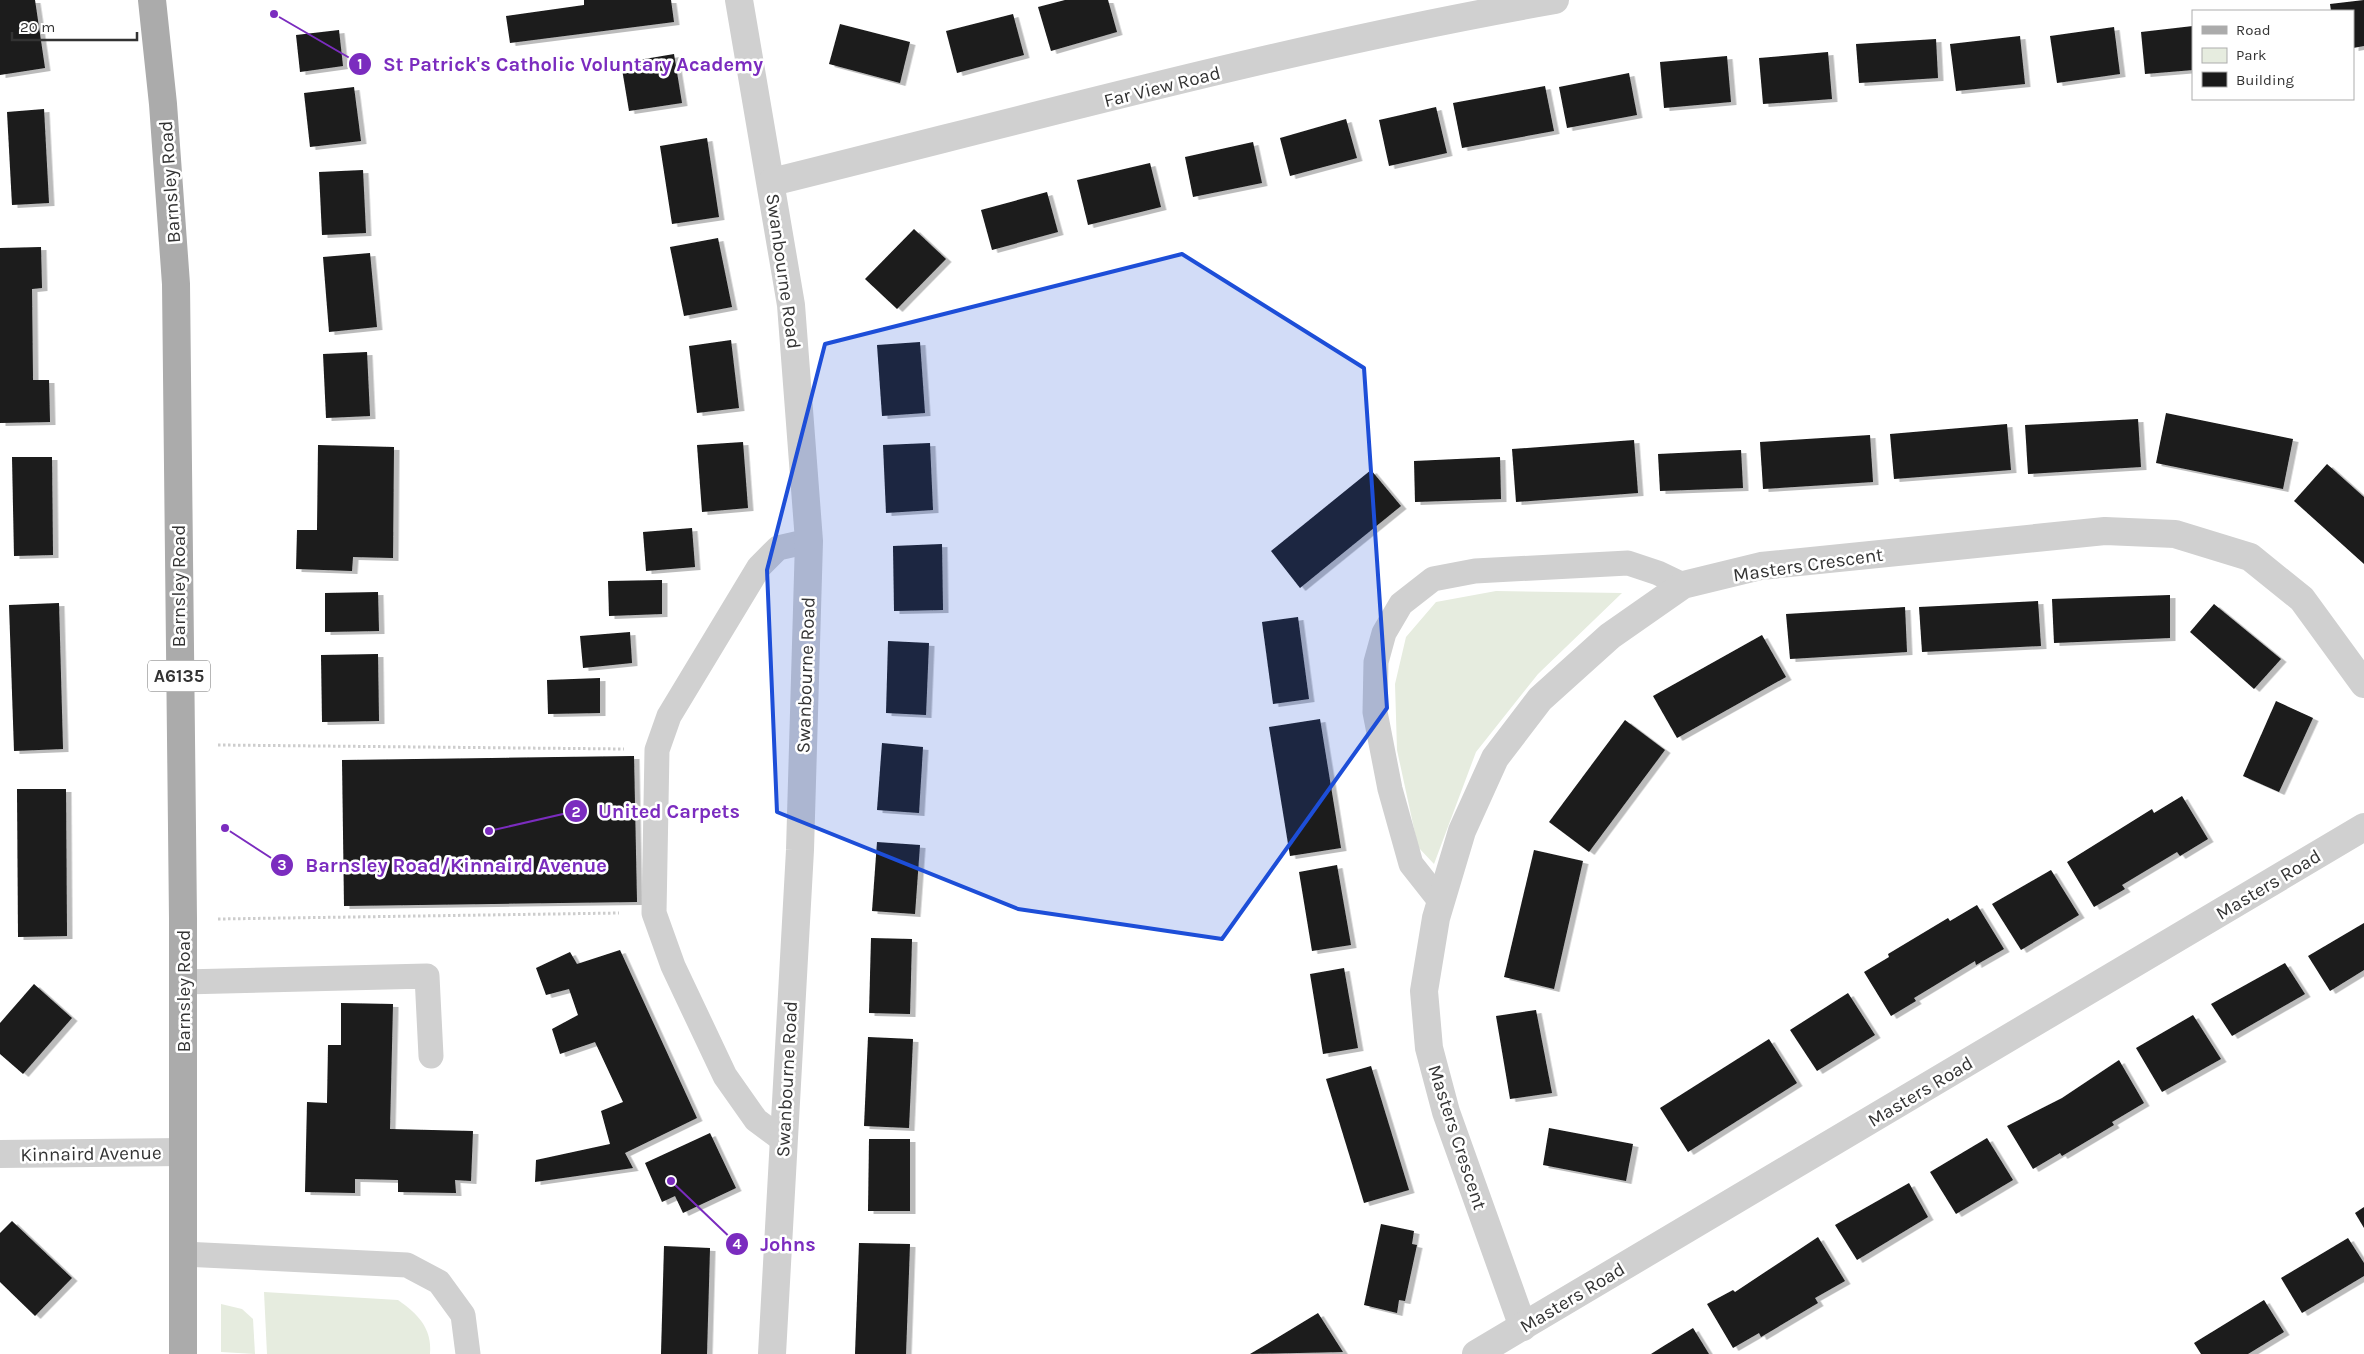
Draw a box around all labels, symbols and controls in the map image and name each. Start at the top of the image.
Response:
scale bar [12,10,138,42]
legend [2192,10,2354,100]
text: 20 m [20,18,55,36]
text: Road [2236,21,2271,39]
callout: St Patrick's Catholic Voluntary Academy [348,46,773,81]
text: Park [2236,46,2266,64]
text: St Patrick's Catholic Voluntary Academy [383,53,763,76]
text: 1 [357,55,363,73]
street label: Far View Road [1102,62,1223,112]
text: Building [2236,71,2294,89]
street label: Barnsley Road [155,120,185,244]
street label: Swanbourne Road [761,192,805,350]
street label: Barnsley Road [168,525,190,647]
street label: Masters Crescent [1732,544,1885,586]
street label: Swanbourne Road [792,596,820,754]
road number: A6135 [148,660,210,691]
callout: United Carpets [563,794,750,829]
text: United Carpets [598,800,740,823]
text: 2 [571,803,581,821]
street label: Masters Road [2212,845,2325,925]
callout: Barnsley Road/Kinnaird Avenue [270,847,616,882]
text: Barnsley Road/Kinnaird Avenue [305,854,607,877]
text: 3 [277,856,287,874]
street label: Barnsley Road [173,930,195,1052]
street label: Swanbourne Road [772,1000,802,1158]
street label: Masters Road [1864,1052,1977,1132]
street label: Masters Crescent [1423,1062,1491,1213]
street label: Kinnaird Avenue [20,1142,162,1166]
callout: Johns [725,1226,826,1261]
text: Johns [760,1233,816,1256]
text: 4 [733,1235,742,1253]
street label: Masters Road [1516,1258,1629,1338]

